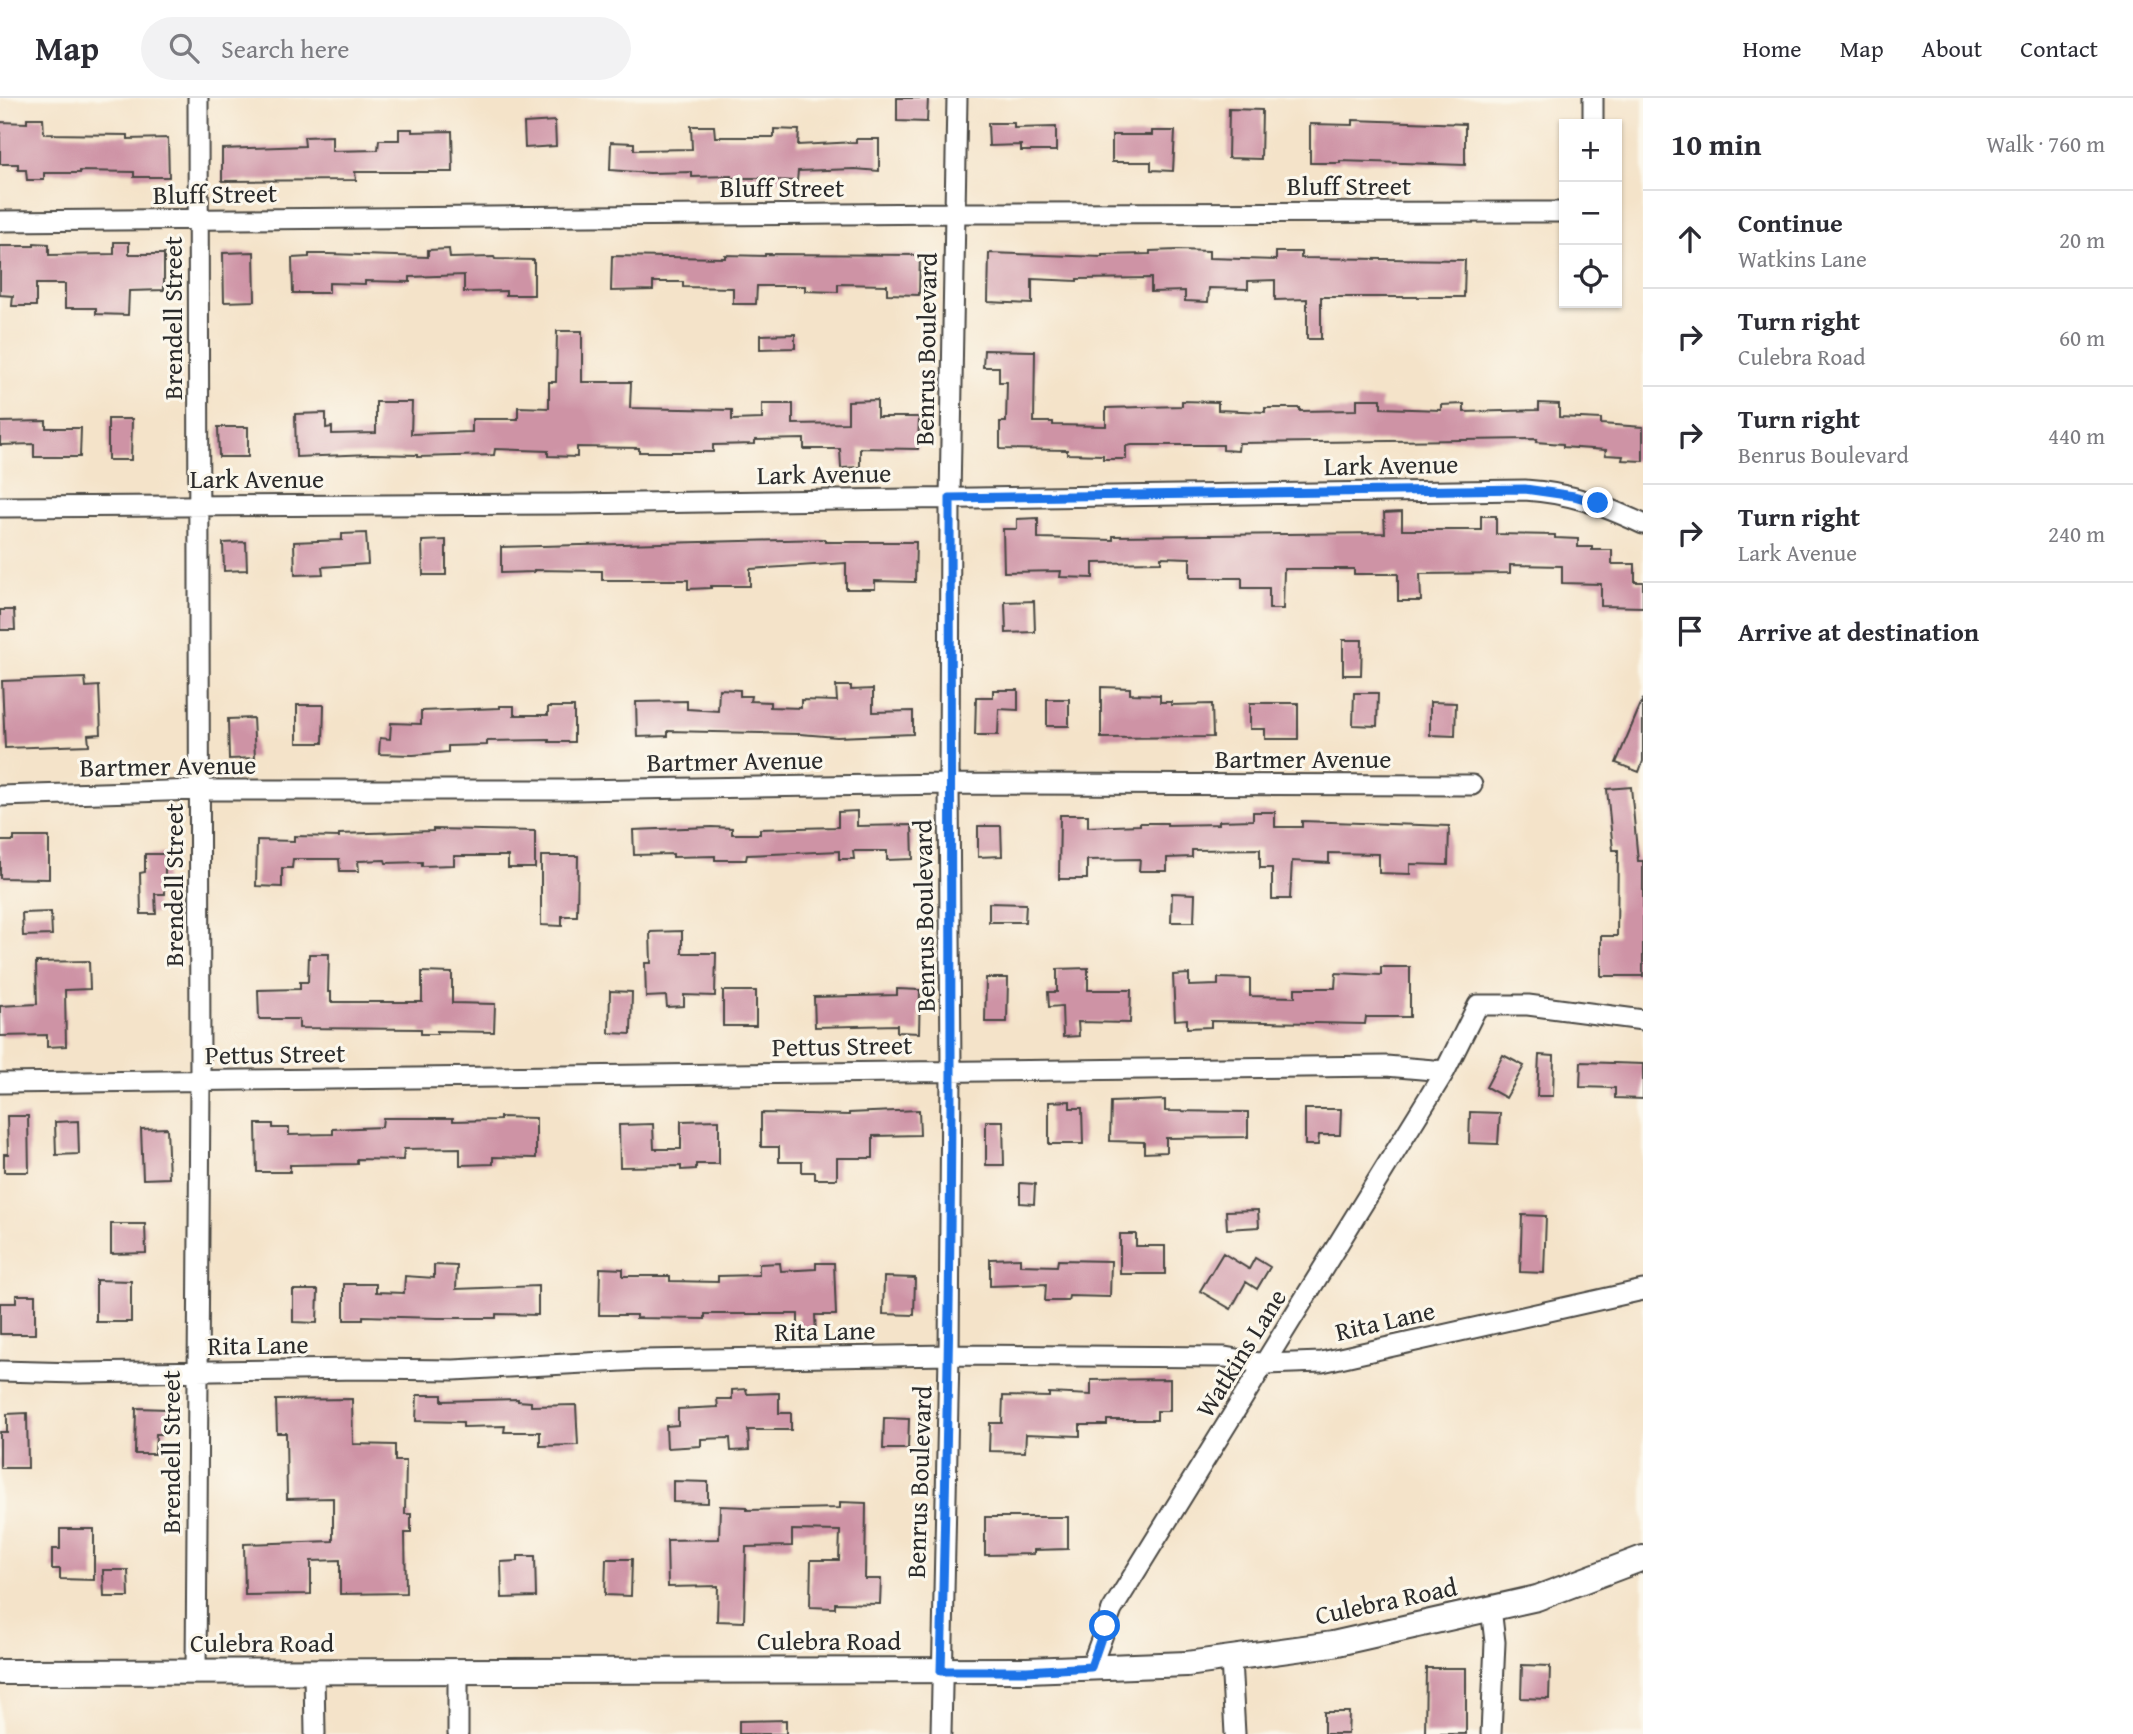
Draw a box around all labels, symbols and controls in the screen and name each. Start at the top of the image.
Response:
search box [141,17,631,80]
text: Map [35,24,99,72]
icon: search [165,29,203,67]
text: Search here [221,29,349,68]
text: Home [1743,31,1802,66]
text: Map [1840,31,1884,66]
text: About [1922,31,1982,66]
text: Contact [2020,31,2098,66]
map controls [1559,119,1622,308]
button: + [1559,119,1622,182]
text: 10 min [1671,122,1761,166]
text: Walk · 760 m [1986,127,2105,160]
street label: Bluff Street [1287,166,1411,205]
street label: Bluff Street [720,168,844,207]
street label: Bluff Street [153,173,277,214]
button: − [1559,182,1622,245]
text: Continue [1738,203,1843,242]
icon: ahead [1671,220,1709,258]
text: 20 m [2059,223,2105,256]
street label: Brendell Street [153,236,192,400]
text: Watkins Lane [1738,242,1867,275]
button: locate [1559,245,1622,308]
street label: Benrus Boulevard [904,252,947,446]
text: Turn right [1738,301,1860,340]
icon: right [1671,318,1709,356]
text: 60 m [2059,321,2105,354]
text: Culebra Road [1738,340,1865,373]
text: Turn right [1738,399,1860,438]
icon: right [1671,416,1709,454]
text: 440 m [2048,419,2105,452]
text: Benrus Boulevard [1738,438,1909,471]
street label: Lark Avenue [1323,444,1459,485]
street label: Lark Avenue [756,453,892,494]
street label: Lark Avenue [190,459,324,498]
route end [1582,487,1613,518]
text: Turn right [1738,497,1860,536]
icon: right [1671,514,1709,552]
text: 240 m [2048,517,2105,550]
text: Lark Avenue [1738,536,1857,569]
icon: arrive [1671,612,1709,650]
text: Arrive at destination [1738,612,1979,651]
street label: Bartmer Avenue [646,739,824,782]
street label: Bartmer Avenue [1215,739,1391,778]
street label: Bartmer Avenue [79,744,257,787]
street label: Brendell Street [154,803,193,967]
street label: Benrus Boulevard [902,819,945,1013]
street label: Pettus Street [771,1025,913,1066]
street label: Pettus Street [204,1033,346,1074]
street label: Watkins Lane [1185,1281,1296,1425]
street label: Rita Lane [1331,1290,1439,1351]
street label: Rita Lane [774,1310,876,1351]
street label: Rita Lane [207,1324,309,1365]
street label: Brendell Street [151,1370,190,1534]
street label: Benrus Boulevard [896,1385,941,1579]
street label: Culebra Road [1311,1566,1461,1635]
route start [1089,1610,1120,1641]
street label: Culebra Road [757,1621,901,1660]
street label: Culebra Road [190,1623,334,1662]

